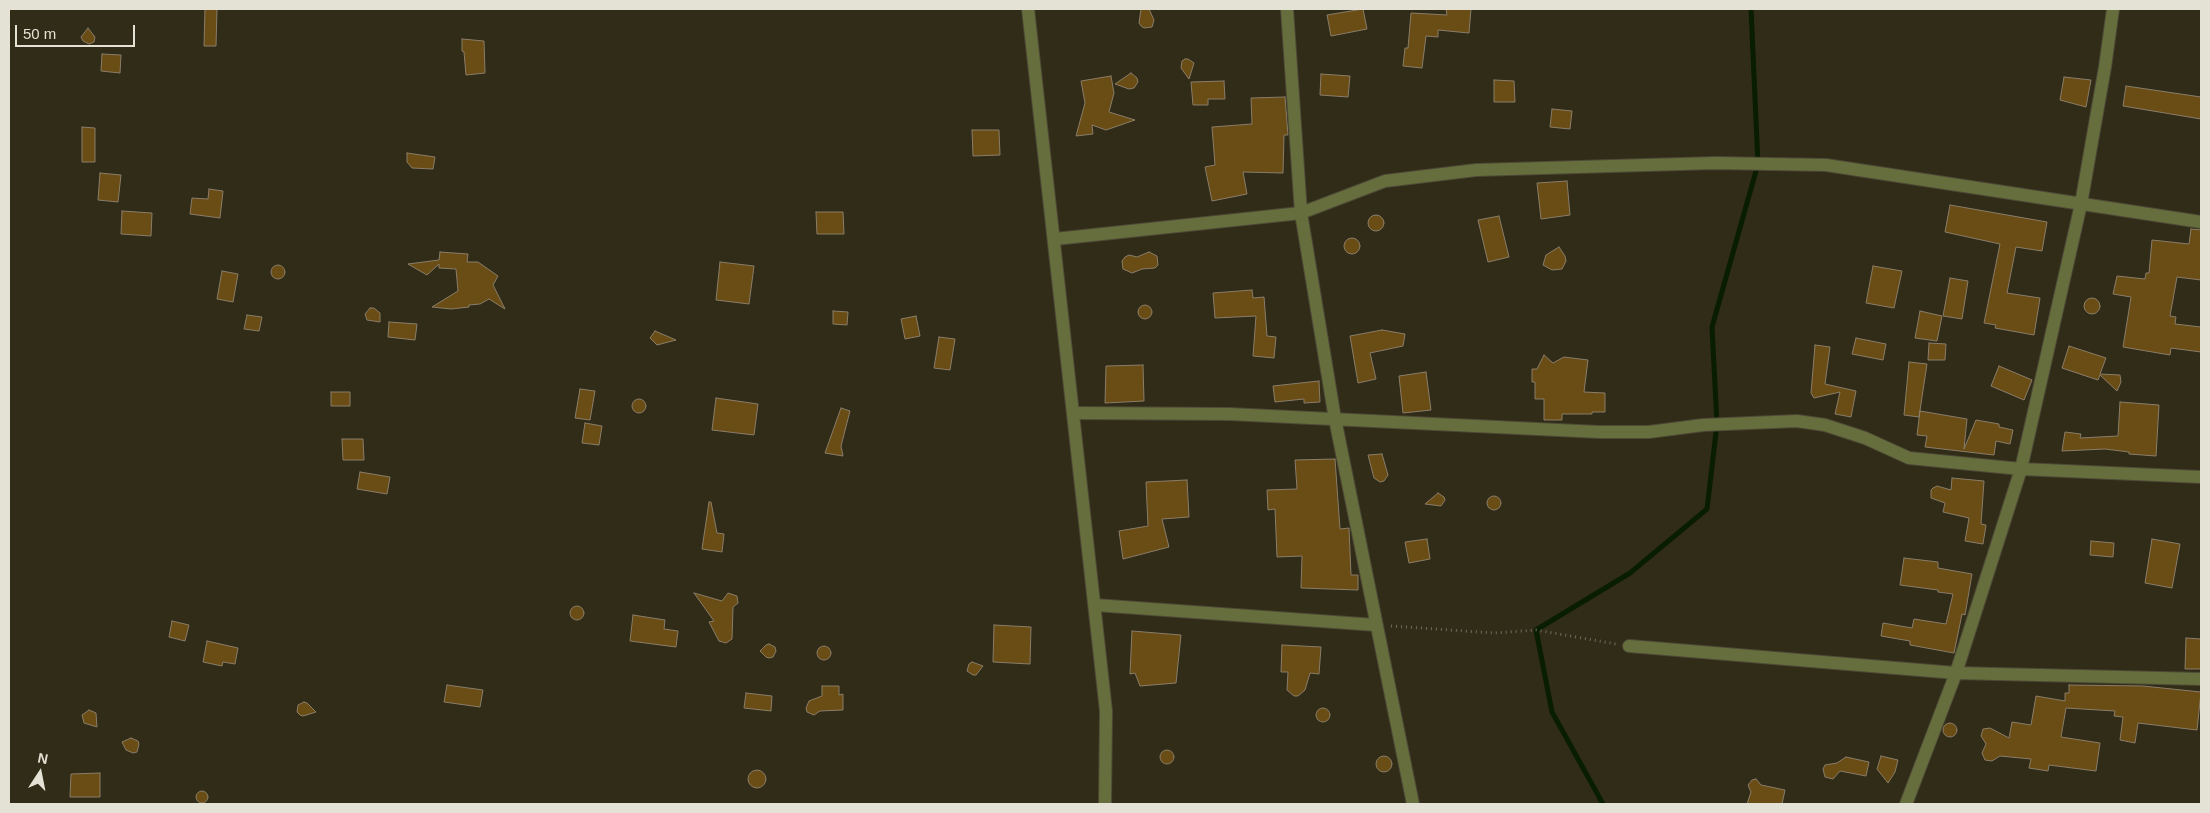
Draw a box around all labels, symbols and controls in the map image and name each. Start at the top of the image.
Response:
scale bar [18,15,138,47]
text: 50 m [23,25,56,42]
north arrow [15,748,65,798]
text: N [36,749,49,767]

